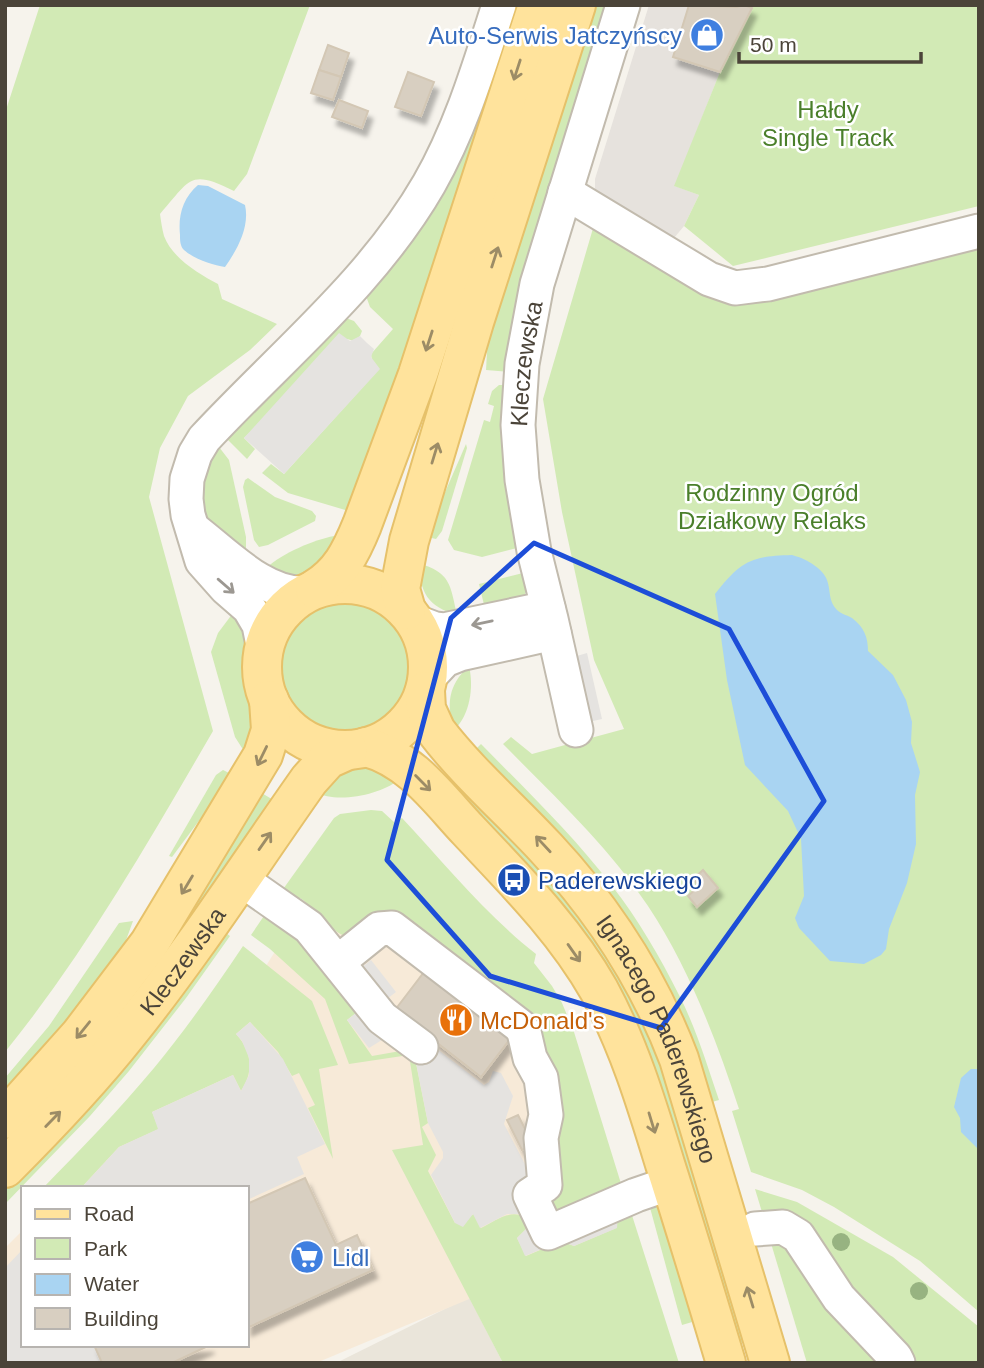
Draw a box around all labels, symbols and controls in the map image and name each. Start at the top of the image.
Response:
shop icon: Auto-Serwis Jatczyńscy [688,16,726,54]
scale bar [739,21,921,65]
place label: Auto-Serwis Jatczyńscy [429,22,682,49]
text: 50 m [750,33,797,56]
one-way arrow [510,59,522,81]
park label: Hałdy Single Track [762,96,895,151]
one-way arrow [490,246,502,268]
street label: Kleczewska [504,298,547,427]
one-way arrow [422,330,435,352]
one-way arrow [429,442,442,464]
park label: Rodzinny Ogród Działkowy Relaks [678,479,866,534]
one-way arrow [217,578,235,594]
one-way arrow [471,617,494,631]
one-way arrow [255,745,269,765]
one-way arrow [415,774,432,791]
one-way arrow [258,832,272,851]
one-way arrow [534,836,551,853]
bus stop icon: Paderewskiego [495,861,533,899]
place label: Paderewskiego [538,867,702,894]
one-way arrow [179,875,194,894]
street label: Kleczewska [134,901,231,1020]
street label: Ignacego Paderewskiego [592,909,723,1166]
one-way arrow [567,943,581,962]
restaurant icon: McDonald's [437,1001,475,1039]
place label: McDonald's [480,1007,605,1034]
one-way arrow [76,1021,91,1039]
one-way arrow [44,1111,61,1128]
one-way arrow [647,1112,660,1134]
legend [21,1186,248,1347]
text: Road [84,1202,134,1225]
text: Park [84,1237,128,1260]
supermarket icon: Lidl [288,1238,326,1276]
place label: Lidl [332,1244,369,1271]
text: Water [84,1272,139,1295]
one-way arrow [743,1287,756,1309]
text: Building [84,1307,159,1330]

